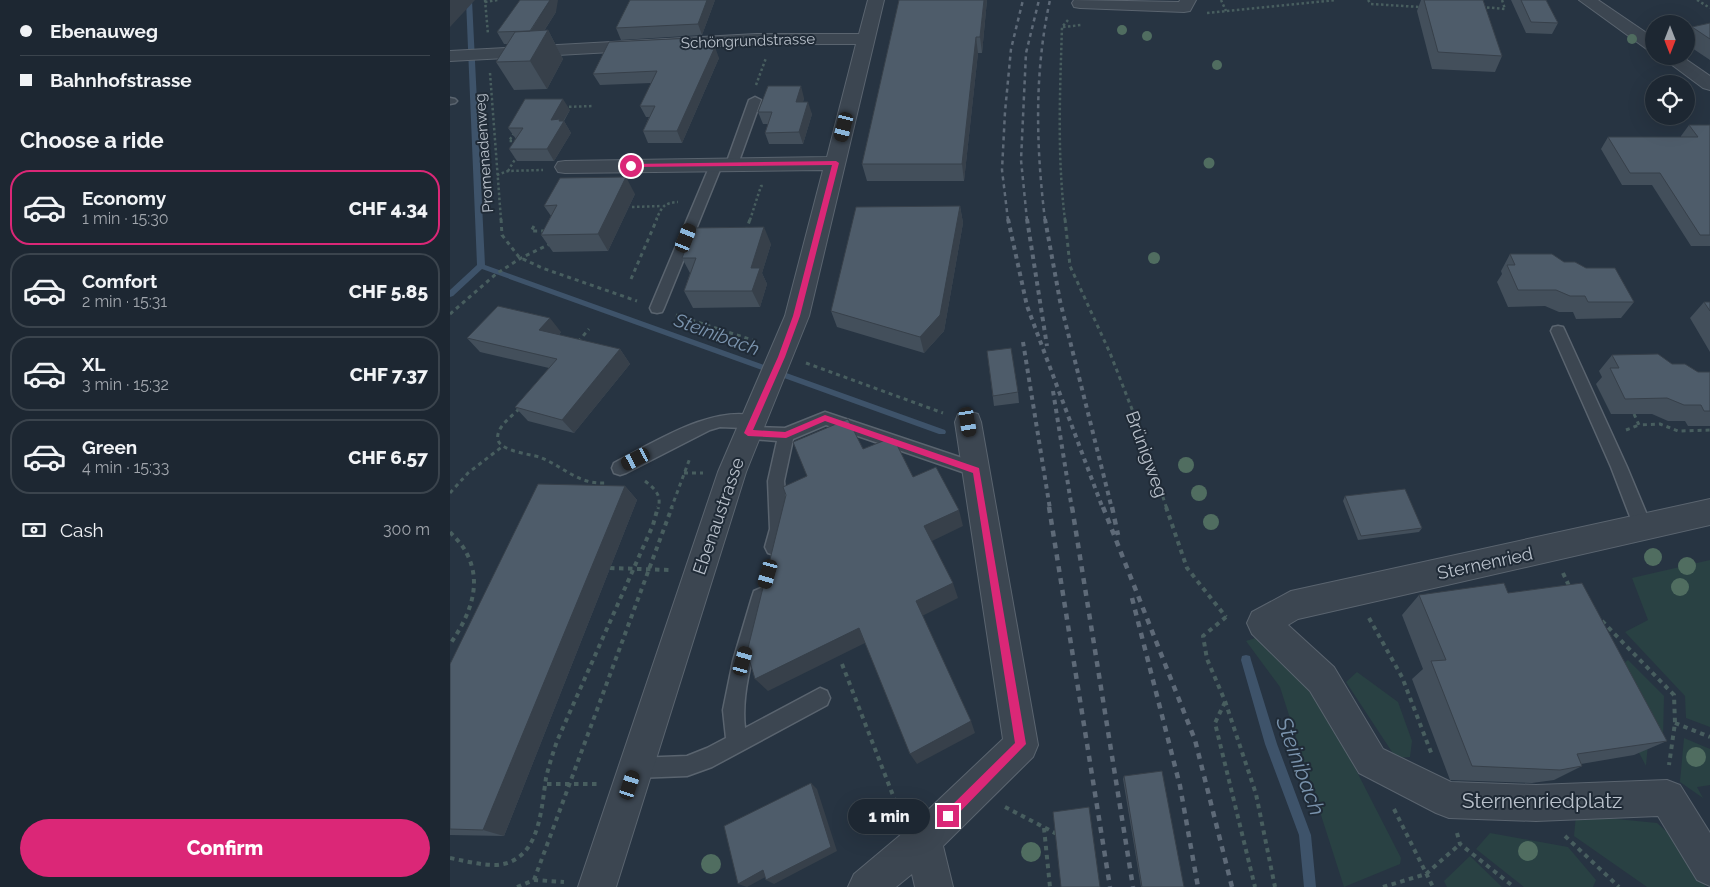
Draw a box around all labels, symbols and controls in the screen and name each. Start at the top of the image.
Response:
north arrow [1645,15,1695,65]
map controls [1645,15,1695,125]
text: Ebenauweg [50,20,158,42]
street label: Schöngrundstrasse [681,30,816,52]
text: Bahnhofstrasse [50,69,192,91]
button: locate [1645,75,1695,125]
street label: Promenadenweg [471,93,497,213]
car [833,111,854,143]
text: Choose a ride [20,127,164,153]
route start [620,155,642,177]
icon: car [22,185,67,230]
text: Economy [82,187,166,209]
text: CHF 4.34 [349,197,428,219]
text: 1 min · 15:30 [82,209,169,228]
car [673,221,698,255]
icon: car [22,268,67,313]
text: Comfort [82,270,157,292]
text: CHF 5.85 [349,280,428,302]
text: 2 min · 15:31 [82,292,167,311]
water label: Steinibach [670,308,763,360]
icon: car [22,351,67,396]
text: XL [82,353,105,375]
text: CHF 7.37 [350,363,428,385]
text: 3 min · 15:32 [82,375,169,394]
car [958,406,977,438]
street label: Brünigweg [1122,408,1172,500]
icon: car [22,434,67,479]
text: Green [82,436,137,458]
text: CHF 6.57 [348,446,428,468]
car [619,446,652,472]
street label: Ebenaustrasse [688,454,748,577]
text: 4 min · 15:33 [82,458,169,477]
icon: cash [20,516,48,544]
text: Cash [60,519,104,541]
text: 300 m [383,520,430,539]
street label: Sternenried [1435,543,1535,583]
car [756,558,779,590]
car [731,645,754,677]
water label: Steinibach [1271,712,1331,819]
car [618,768,641,802]
street label: Sternenriedplatz [1462,788,1622,813]
callout: 1 min [848,798,930,834]
route end [937,805,959,827]
text: 1 min [868,807,910,826]
button: Confirm [20,819,430,877]

